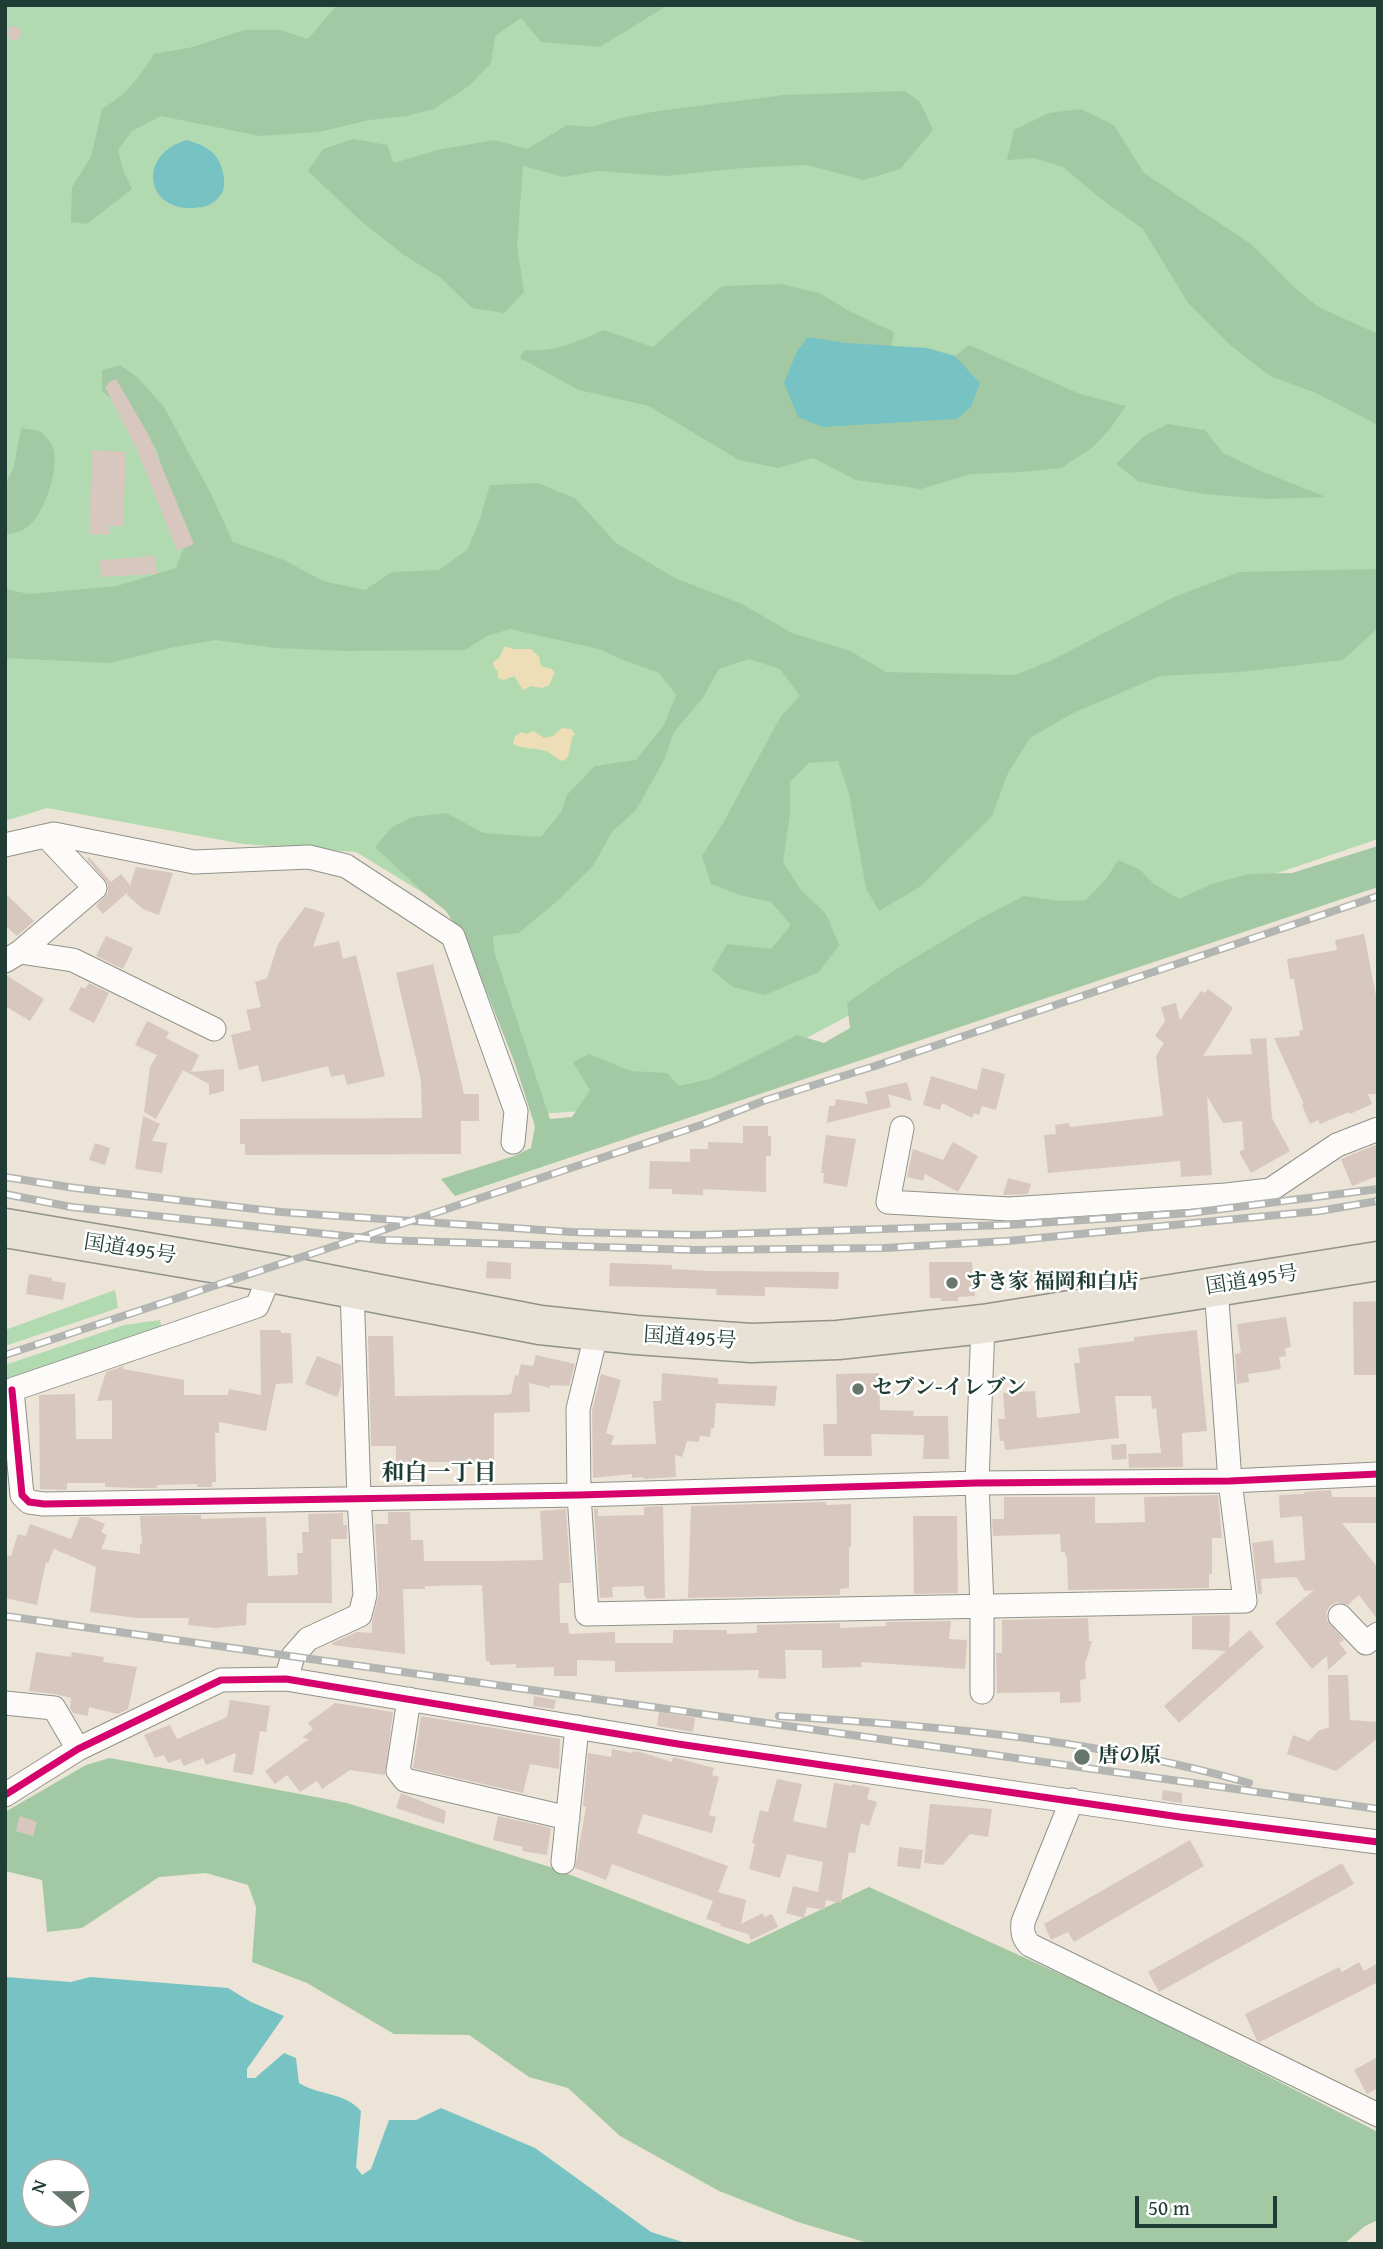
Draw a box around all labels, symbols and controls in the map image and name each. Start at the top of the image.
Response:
street label: 国道495号 [82,1230,178,1270]
street label: 国道495号 [1204,1261,1300,1301]
place label: すき家 福岡和白店 [966,1270,1139,1296]
marker: すき家 福岡和白店 [944,1275,960,1291]
street label: 国道495号 [643,1323,737,1355]
place label: セブン-イレブン [872,1376,1027,1402]
marker: セブン-イレブン [850,1381,866,1397]
district label: 和白一丁目 [382,1460,496,1488]
place label: 唐の原 [1098,1744,1161,1770]
marker: 唐の原 [1072,1747,1092,1767]
north arrow [21,2158,91,2228]
text: N [23,2176,53,2197]
scale bar [1138,2182,1280,2226]
text: 50 m [1148,2192,1190,2223]

